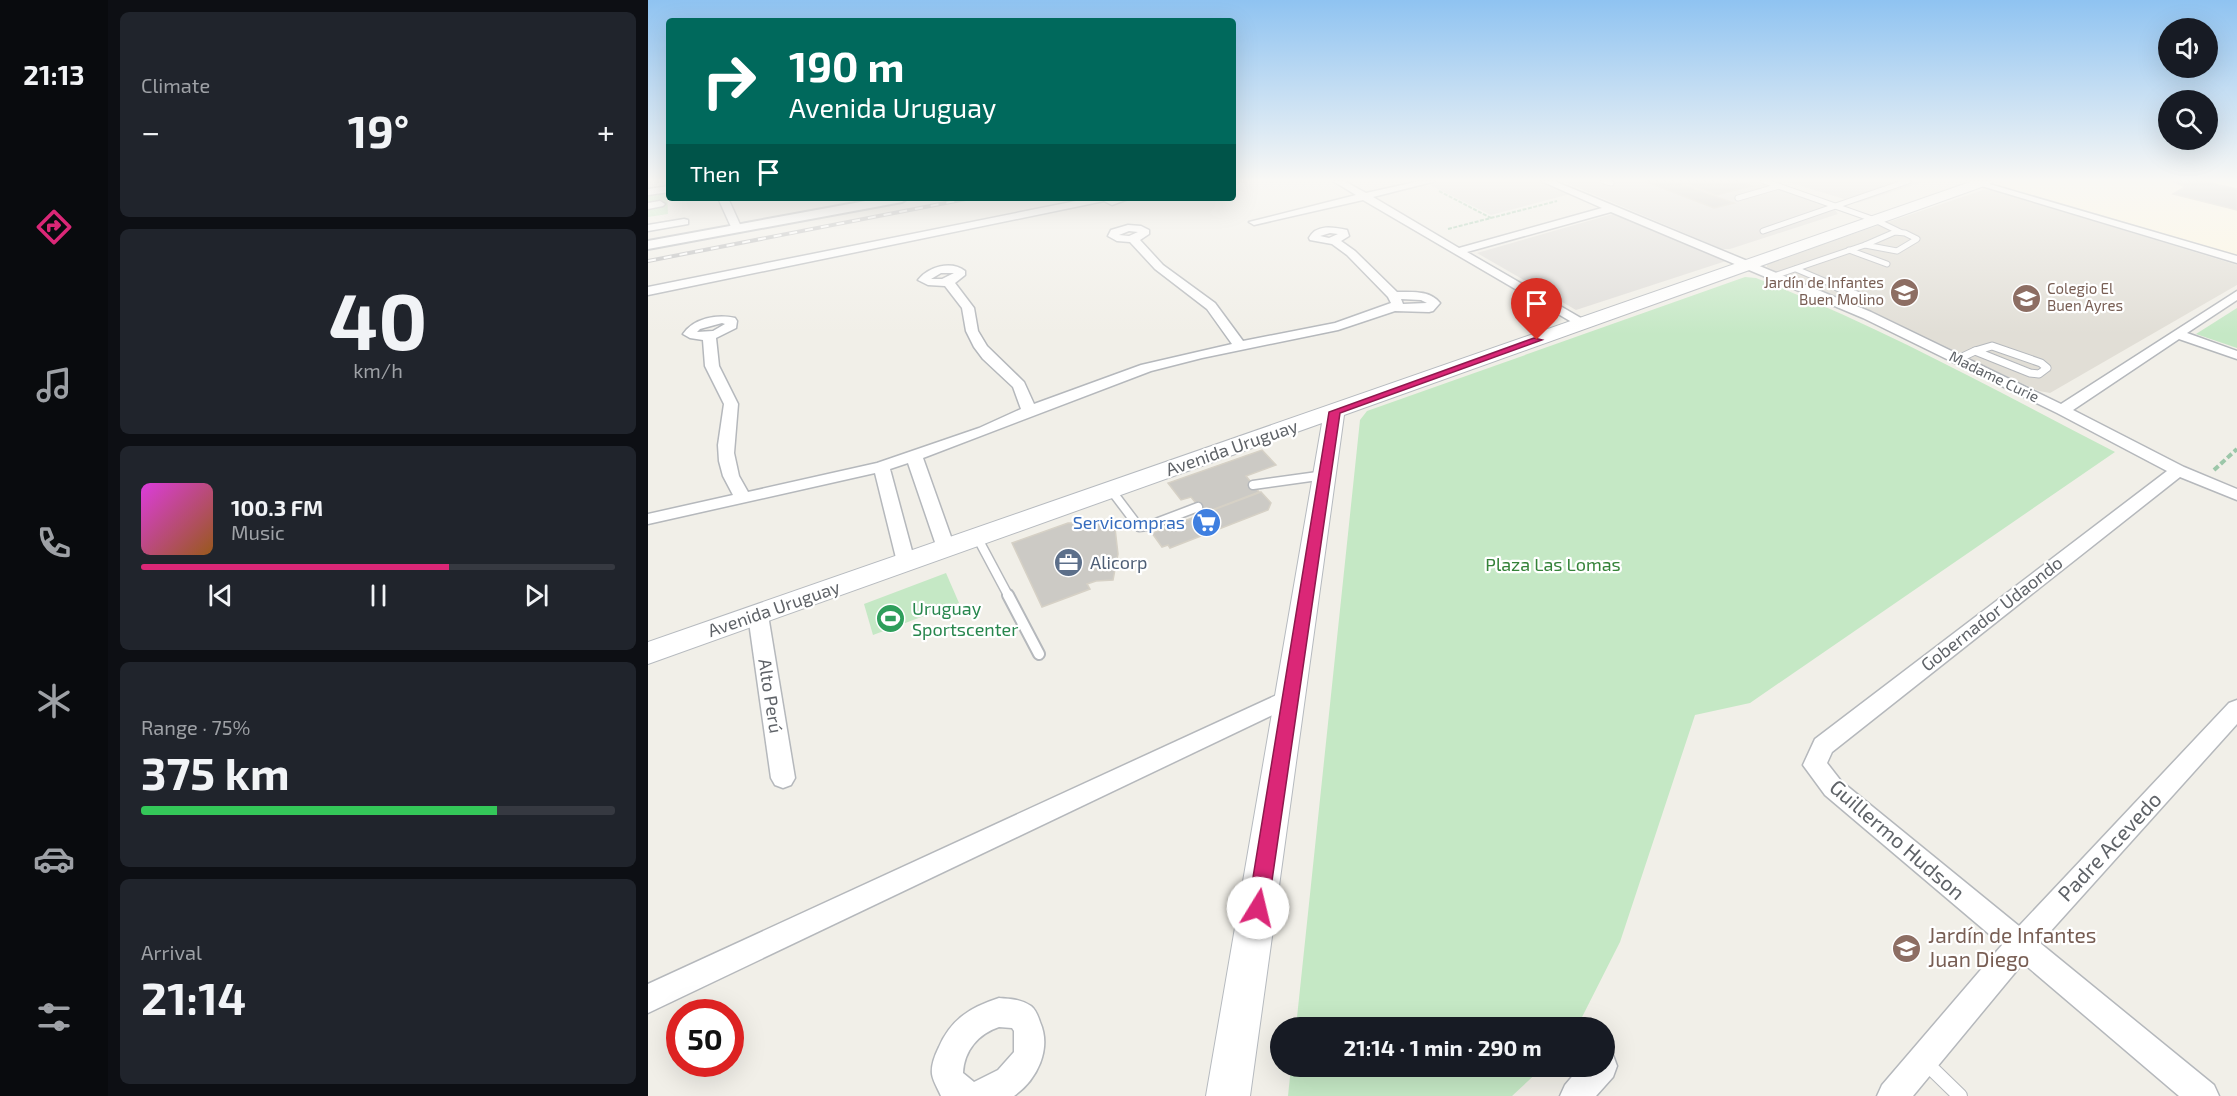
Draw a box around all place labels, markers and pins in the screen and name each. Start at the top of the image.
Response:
place label: Jardín de Infantes Buen Molino [1764,273,1884,308]
school or university icon: Jardín de Infantes Buen Molino [1889,276,1921,308]
pin [1511,278,1562,340]
place label: Colegio El Buen Ayres [2047,279,2123,314]
school or university icon: Colegio El Buen Ayres [2010,282,2042,314]
supermarket icon: Servicompras [1190,507,1222,539]
place label: Servicompras [1073,511,1185,533]
office icon: Alicorp [1053,547,1085,579]
place label: Alicorp [1090,551,1148,573]
place label: Uruguay Sportscenter [912,597,1019,640]
sports icon: Uruguay Sportscenter [875,603,907,635]
place label: Jardín de Infantes Juan Diego [1928,922,2096,971]
school or university icon: Jardín de Infantes Juan Diego [1891,932,1923,964]

